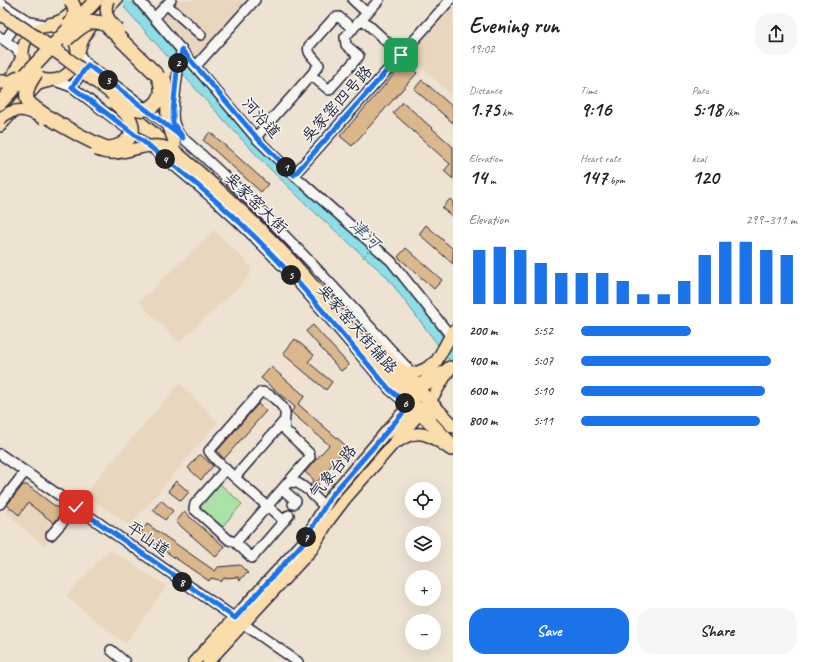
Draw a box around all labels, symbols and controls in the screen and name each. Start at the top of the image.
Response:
text: Evening run [469,12,559,40]
button: share [755,13,797,55]
pin [384,38,418,72]
text: 19:02 [469,41,495,57]
icon: arrive [390,44,412,66]
pin: 2 [168,53,188,73]
text: 2 [176,56,180,70]
street label: 吴家窑四号路 [297,62,377,146]
pin: 3 [98,70,118,90]
text: 3 [106,73,110,87]
text: Distance [469,83,502,97]
text: Time [580,83,597,97]
text: Pace [692,83,709,97]
street label: 河沿道 [238,93,284,143]
text: 1.75 [469,97,500,122]
text: 9:16 [580,97,611,122]
text: 5:18 [692,97,722,122]
text: km [500,105,513,119]
text: /km [722,105,739,119]
pin: 4 [155,149,175,169]
text: Elevation [469,151,503,165]
text: Heart rate [580,151,620,165]
text: kcal [692,151,706,165]
text: 4 [163,152,167,166]
pin: 1 [276,157,296,177]
text: 1 [284,160,288,174]
text: 14 [469,165,487,190]
text: 147 [580,165,607,190]
text: 120 [692,165,719,190]
street label: 吴家窑大街 [220,168,292,238]
text: m [487,173,496,187]
text: bpm [607,173,625,187]
text: Elevation [469,212,509,228]
text: 299–311 m [746,212,797,228]
water label: 津河 [345,215,387,255]
pin: 5 [281,265,301,285]
text: 5 [289,268,293,282]
street label: 吴家窑大街辅路 [313,280,401,378]
text: 200 m [469,323,497,339]
text: 5:52 [533,323,553,339]
text: 400 m [469,353,497,369]
text: 5:07 [533,353,553,369]
text: 600 m [469,383,497,399]
text: 5:10 [533,383,553,399]
pin: 6 [395,393,415,413]
text: 6 [402,396,408,410]
text: 800 m [469,413,497,429]
text: 5:11 [533,413,553,429]
street label: 气象台路 [305,441,361,503]
map controls [405,482,441,650]
button: locate [405,482,441,518]
pin [59,490,93,524]
icon: check [65,496,87,518]
street label: 平山道 [123,517,173,561]
button: layers [405,526,441,562]
pin: 7 [296,527,316,547]
text: 7 [304,530,308,544]
button: + [405,570,441,606]
pin: 8 [172,572,192,592]
text: 8 [180,575,184,589]
button: Save [469,608,629,654]
button: Share [637,608,797,654]
button: − [405,614,441,650]

